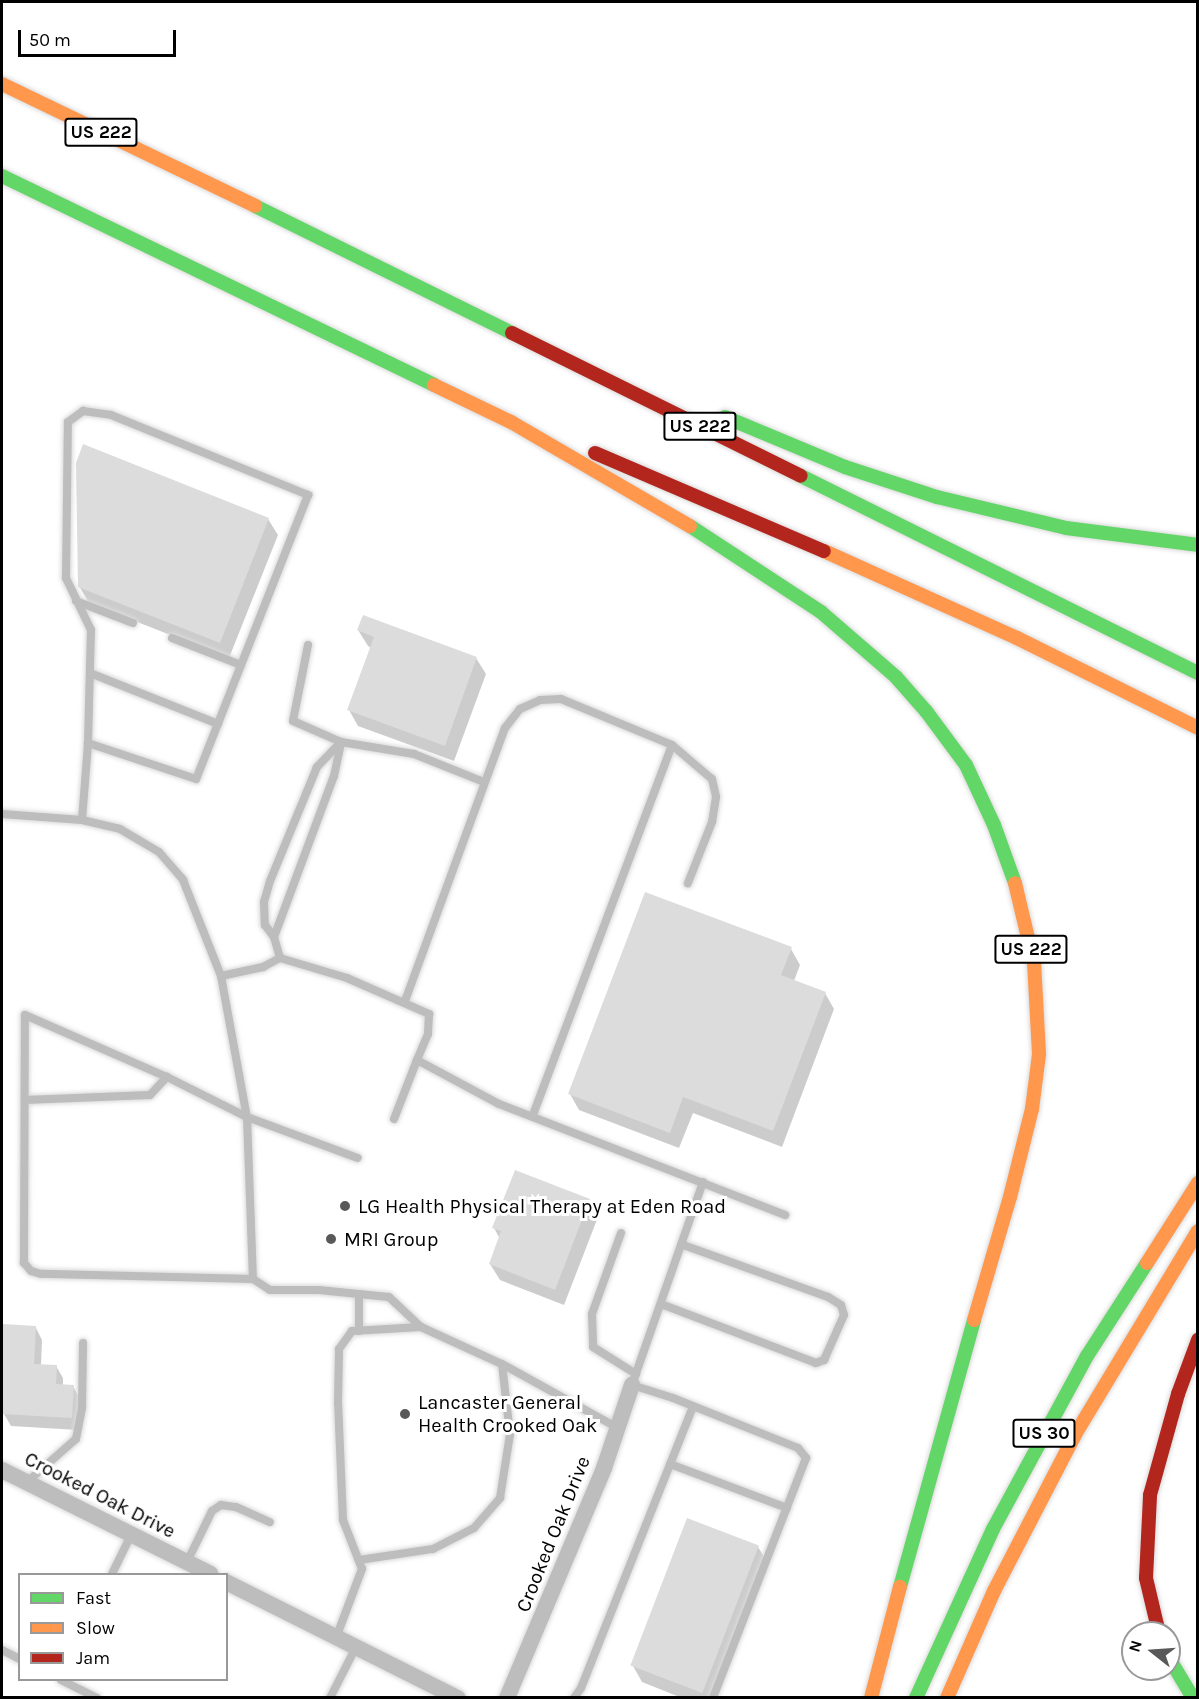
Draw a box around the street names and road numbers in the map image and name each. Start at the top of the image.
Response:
road number: US 222 [63,117,138,147]
road number: US 222 [662,411,738,441]
road number: US 222 [994,934,1068,964]
road number: US 30 [1011,1418,1077,1448]
street label: Crooked Oak Drive [21,1447,179,1543]
street label: Crooked Oak Drive [511,1452,595,1616]

